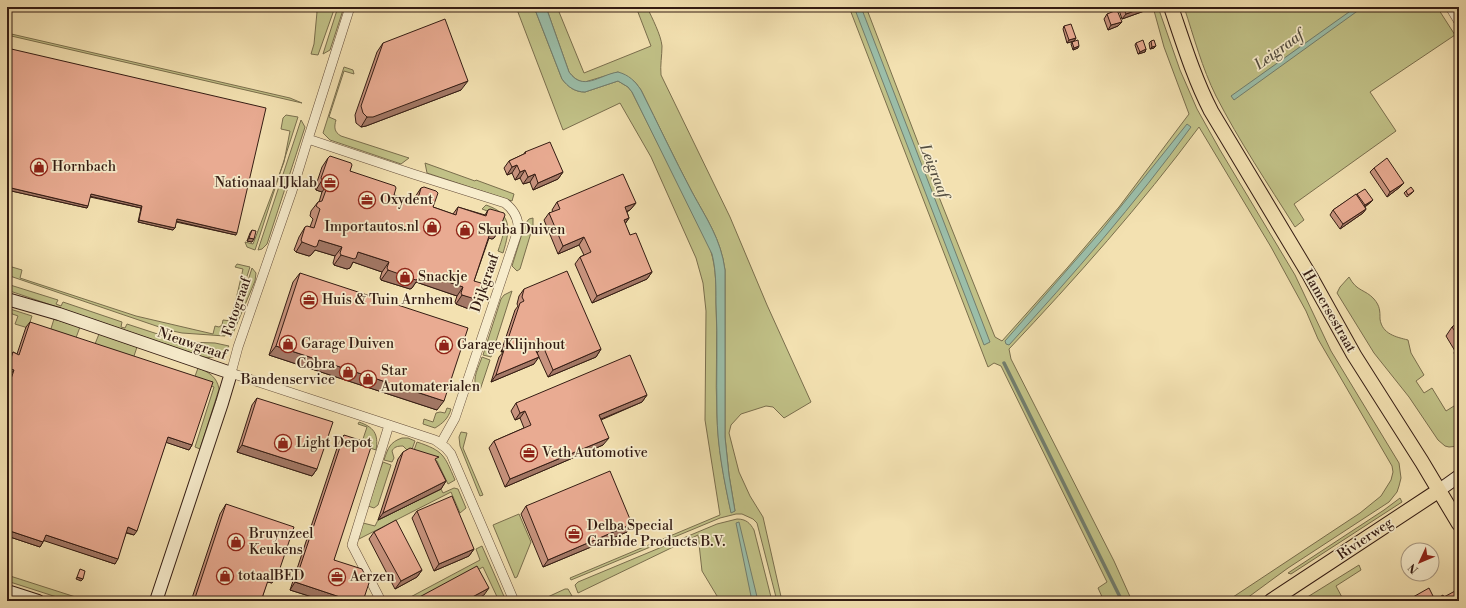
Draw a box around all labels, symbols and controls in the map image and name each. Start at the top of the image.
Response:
water label: Leigraaf [1250,23,1311,75]
water label: Leigraaf [915,141,954,205]
shop icon: Hornbach [29,157,49,177]
place label: Hornbach [52,158,117,176]
office icon: Nationaal IJklab [320,173,340,193]
place label: Nationaal IJklab [214,174,317,192]
office icon: Oxydent [357,190,377,210]
place label: Oxydent [380,191,433,209]
shop icon: Importautos.nl [422,217,442,237]
place label: Importautos.nl [324,218,419,236]
shop icon: Skuba Duiven [455,220,475,240]
place label: Skuba Duiven [478,221,566,239]
street label: Dijkgraaf [467,251,504,315]
street label: Hamersestraat [1298,266,1360,356]
shop icon: Snackje [395,267,415,287]
place label: Snackje [418,268,468,286]
street label: Fotograaf [218,274,256,339]
office icon: Huis & Tuin Arnhem [299,290,319,310]
place label: Huis & Tuin Arnhem [322,291,453,309]
street label: Nieuwgraaf [155,324,230,365]
shop icon: Garage Duiven [278,334,298,354]
place label: Garage Duiven [301,335,395,353]
shop icon: Garage Klijnhout [434,335,454,355]
place label: Garage Klijnhout [457,336,565,354]
place label: Cobra Bandenservice [240,355,336,389]
shop icon: Cobra Bandenservice [338,362,358,382]
place label: Star Automaterialen [380,362,481,396]
shop icon: Star Automaterialen [358,369,378,389]
shop icon: Light Depot [273,433,293,453]
place label: Light Depot [296,434,372,452]
office icon: Veth Automotive [519,443,539,463]
place label: Veth Automotive [541,444,648,462]
street label: Rivierweg [1334,513,1397,564]
place label: Delba Special Carbide Products B.V. [587,517,725,551]
office icon: Delba Special Carbide Products B.V. [564,524,584,544]
place label: Bruynzeel Keukens [248,525,313,559]
shop icon: Bruynzeel Keukens [226,532,246,552]
north arrow [1400,542,1440,582]
text: N [1405,560,1422,576]
shop icon: totaalBED [215,566,235,586]
place label: totaalBED [238,567,305,585]
office icon: Aerzen [327,567,347,587]
place label: Aerzen [349,568,395,586]

